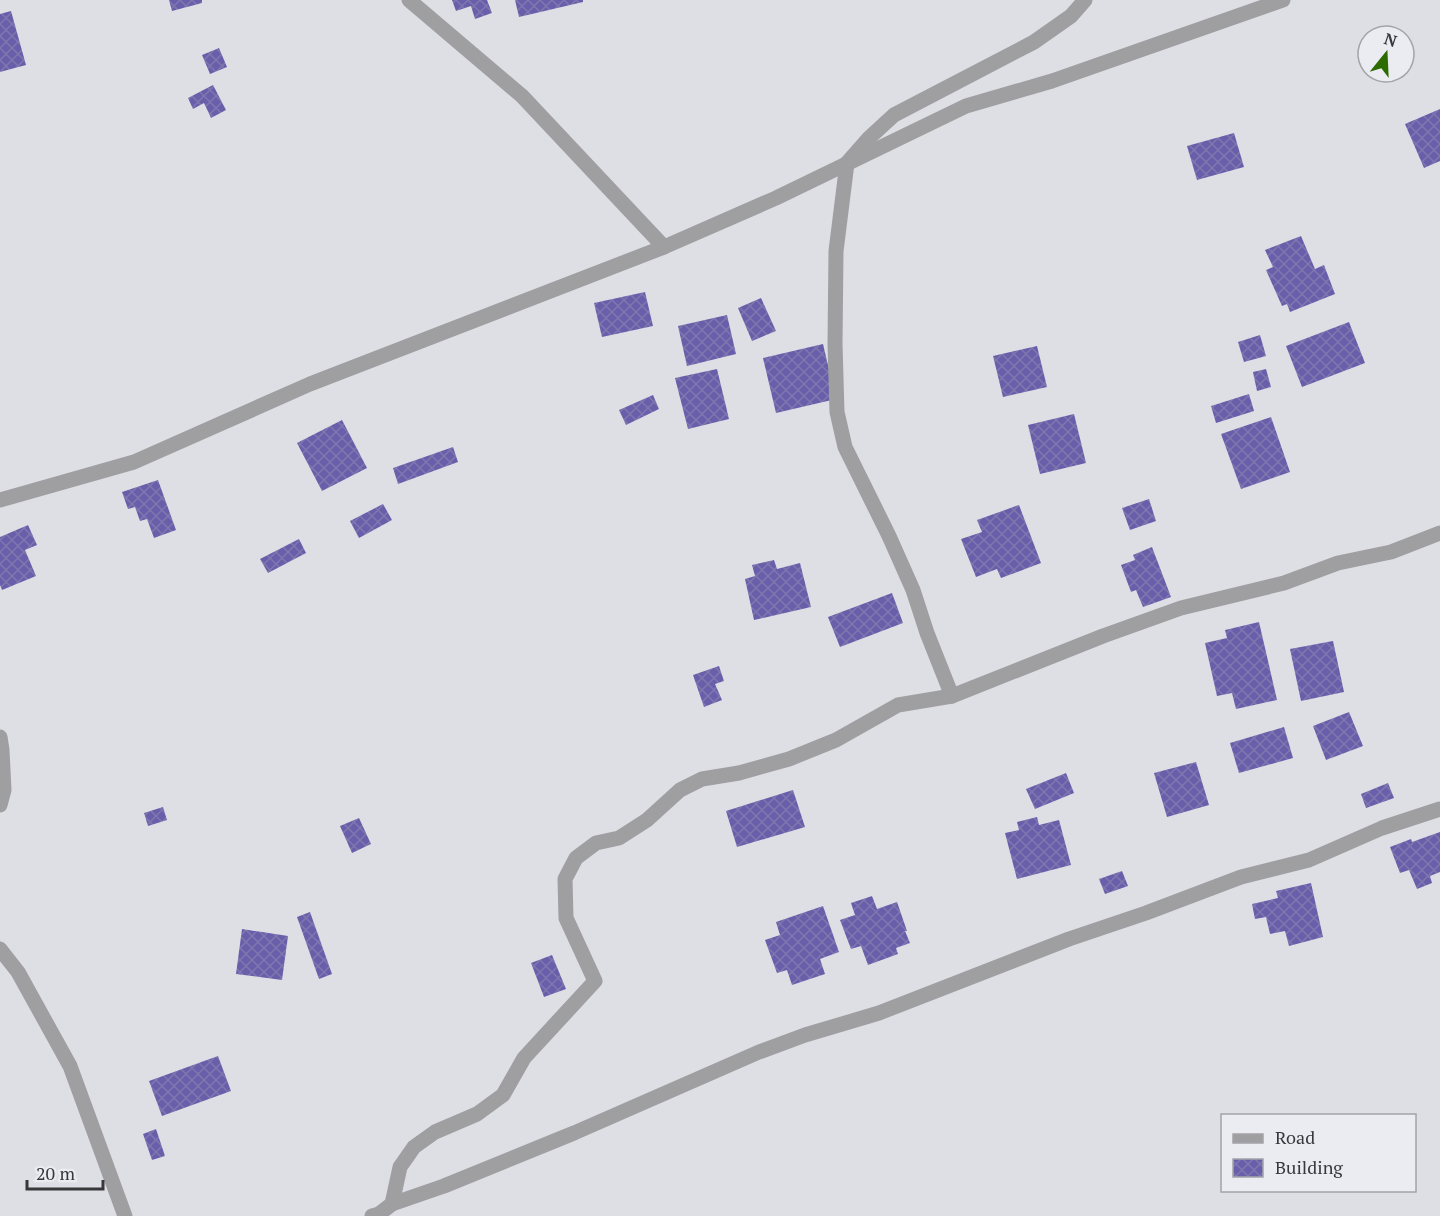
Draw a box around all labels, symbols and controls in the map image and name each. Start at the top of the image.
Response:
north arrow [1356,24,1416,84]
text: N [1381,27,1400,52]
legend [1221,1114,1416,1192]
text: Road [1275,1125,1315,1149]
scale bar [27,1153,104,1191]
text: Building [1275,1155,1343,1179]
text: 20 m [36,1161,76,1185]

